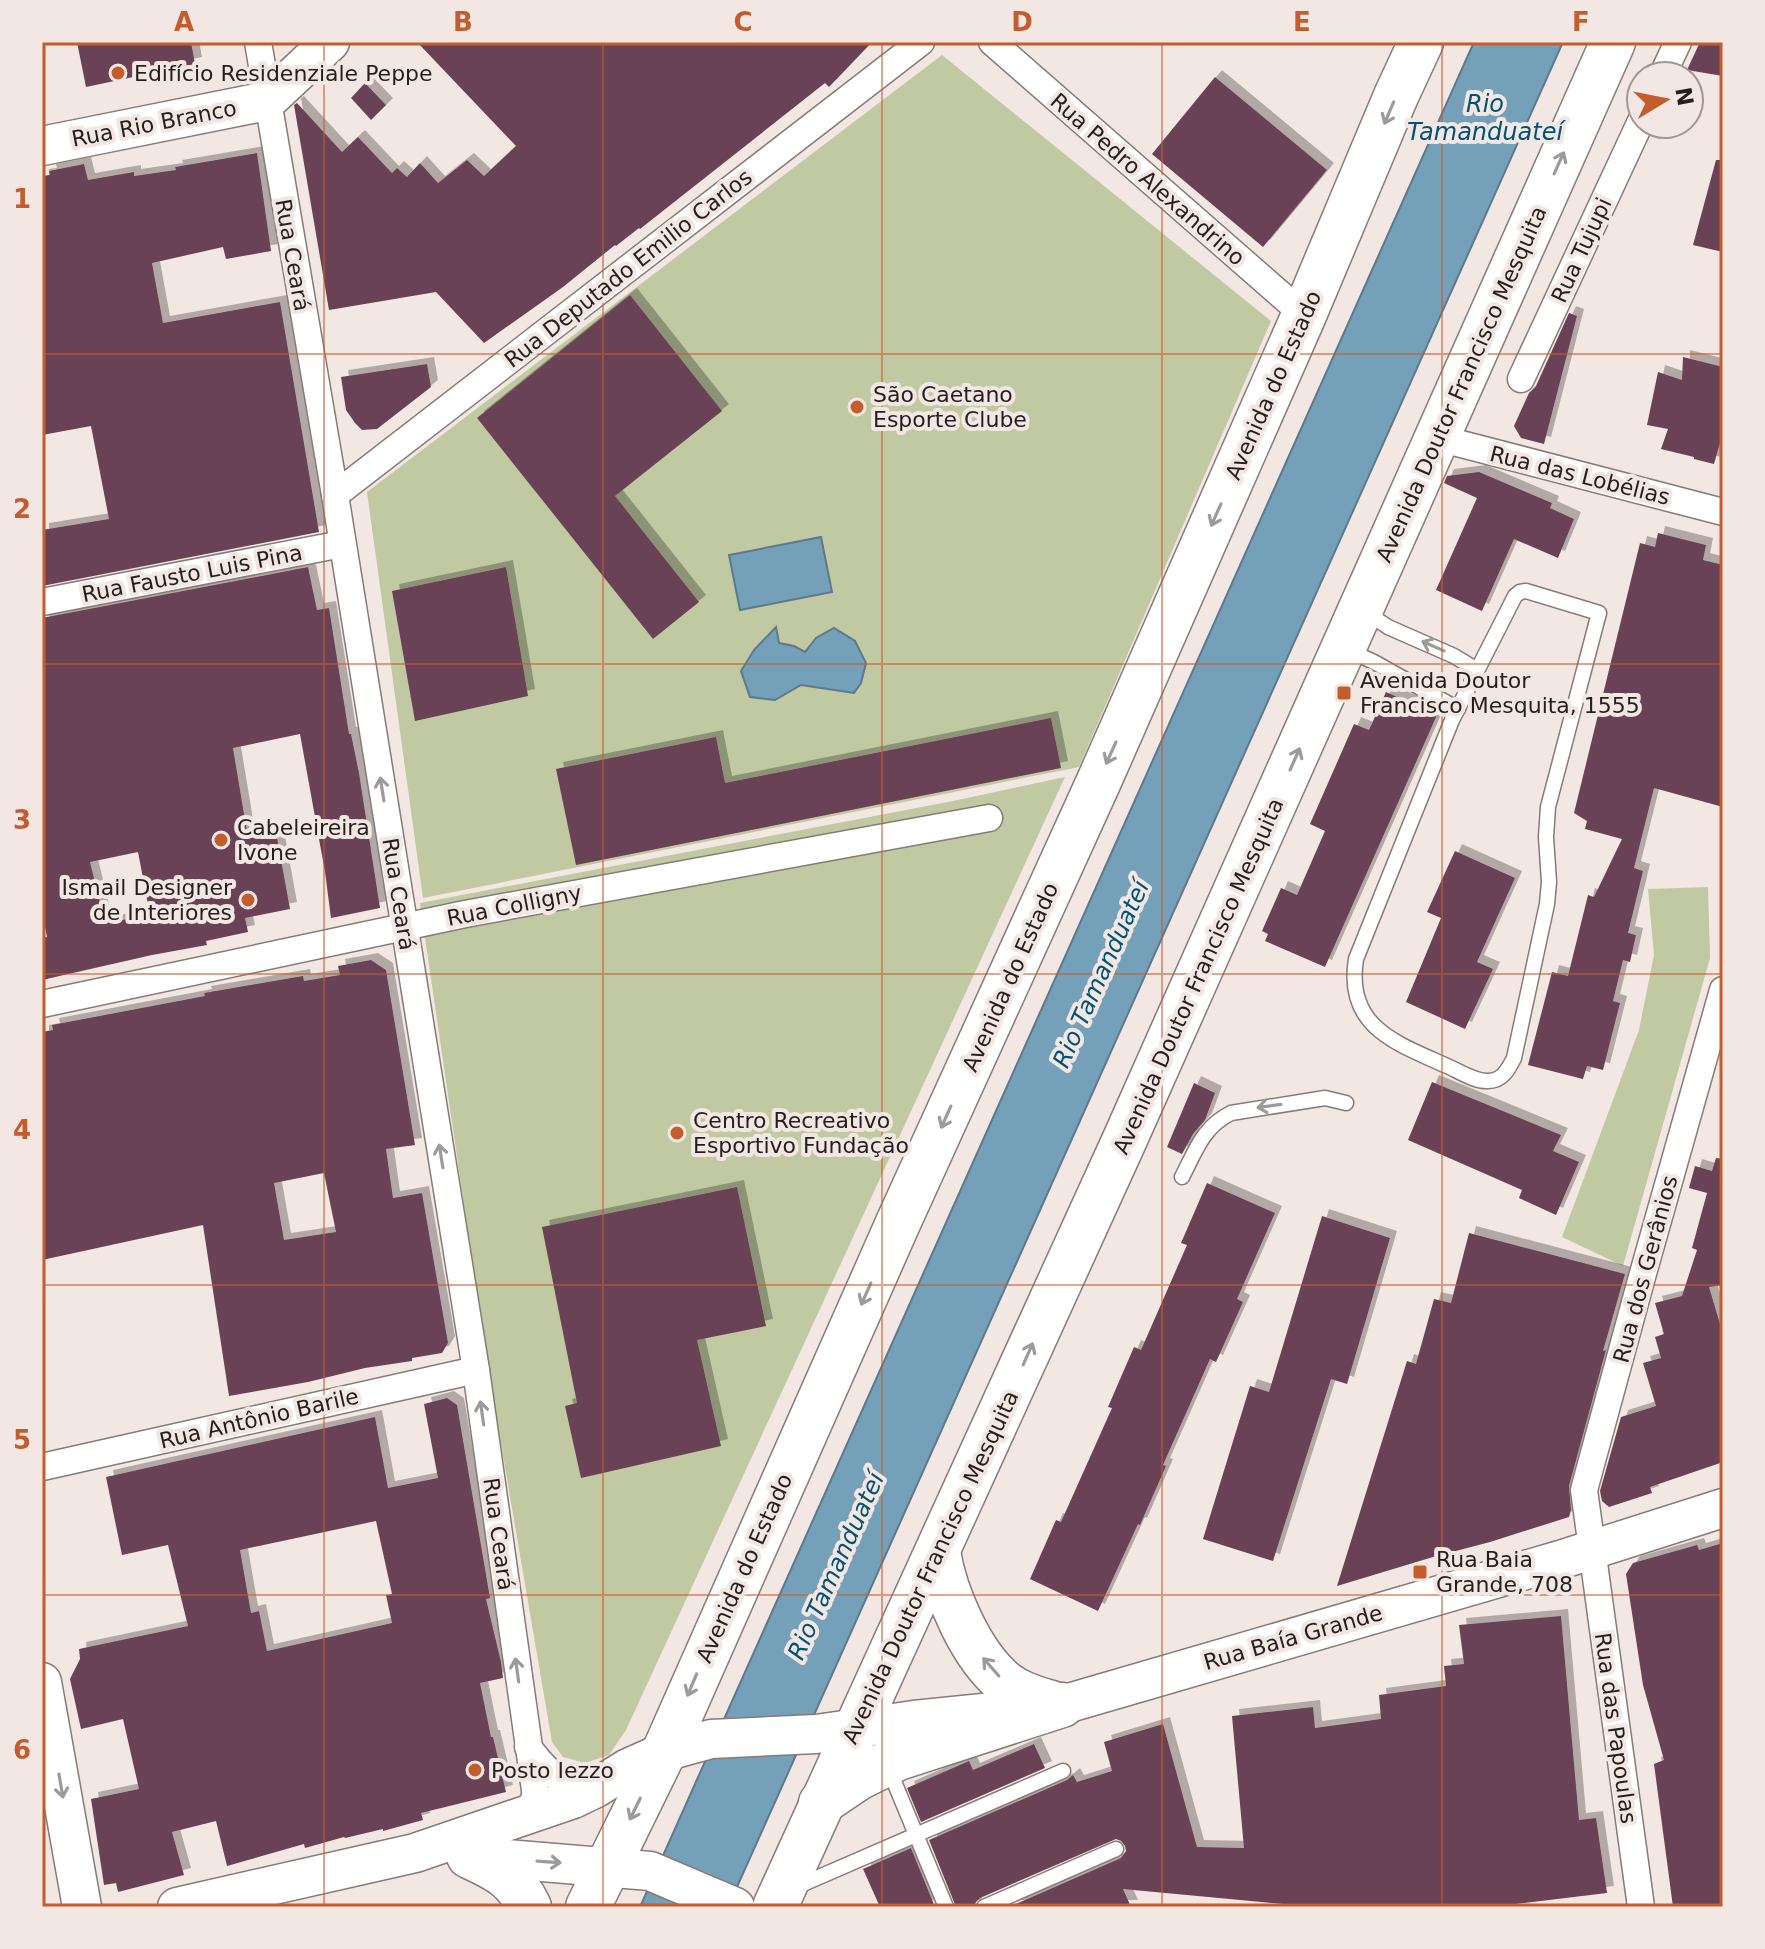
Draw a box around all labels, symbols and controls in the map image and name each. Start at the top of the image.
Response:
text: A [174,7,194,37]
text: B [453,7,473,37]
text: C [733,7,753,37]
text: D [1011,7,1033,37]
text: E [1293,7,1311,37]
text: F [1572,7,1590,37]
north arrow [1625,60,1705,140]
place label: Edifício Residenziale Peppe [134,61,433,86]
marker: Edifício Residenziale Peppe [109,64,127,82]
text: N [1670,85,1698,108]
street label: Rua Pedro Alexandrino [1046,88,1250,270]
water label: Rio Tamanduateí [1407,90,1566,146]
street label: Rua Rio Branco [69,95,239,152]
one-way arrow [1380,100,1395,125]
one-way arrow [1553,151,1568,175]
street label: Rua Deputado Emilio Carlos [500,164,757,373]
text: 1 [13,184,31,214]
street label: Rua Tujupi [1546,194,1617,307]
street label: Rua Ceará [270,197,315,313]
street label: Avenida Doutor Francisco Mesquita [1371,202,1552,566]
street label: Avenida do Estado [1221,287,1326,484]
place label: São Caetano Esporte Clube [873,382,1027,432]
marker: São Caetano Esporte Clube [848,398,866,416]
street label: Rua das Lobélias [1487,441,1672,510]
text: 2 [13,494,31,524]
one-way arrow [1208,503,1223,527]
street label: Rua Fausto Luis Pina [80,540,304,607]
one-way arrow [1422,638,1446,653]
place label: Avenida Doutor Francisco Mesquita, 1555 [1360,668,1640,718]
marker: Avenida Doutor Francisco Mesquita, 1555 [1335,684,1353,702]
one-way arrow [1103,740,1118,765]
one-way arrow [1288,747,1303,771]
one-way arrow [374,776,389,802]
street label: Avenida Doutor Francisco Mesquita [1108,794,1289,1158]
text: 3 [13,805,31,835]
place label: Cabeleireira Ivone [237,815,370,865]
marker: Cabeleireira Ivone [212,831,230,849]
street label: Rua Ceará [377,836,420,952]
water label: Rio Tamanduateí [1047,873,1156,1072]
place label: Ismail Designer de Interiores [61,875,233,925]
street label: Avenida do Estado [958,879,1063,1076]
street label: Rua Colligny [445,880,584,931]
marker: Ismail Designer de Interiores [239,891,257,909]
one-way arrow [1257,1099,1282,1114]
one-way arrow [938,1105,953,1129]
place label: Centro Recreativo Esportivo Fundação [693,1108,909,1158]
text: 4 [13,1115,31,1145]
marker: Centro Recreativo Esportivo Fundação [668,1124,686,1142]
one-way arrow [433,1144,448,1169]
street label: Rua dos Gerânios [1608,1173,1682,1365]
one-way arrow [858,1281,873,1306]
one-way arrow [1022,1342,1037,1366]
street label: Rua Antônio Barile [157,1383,361,1454]
street label: Avenida Doutor Francisco Mesquita [837,1386,1024,1748]
one-way arrow [474,1401,489,1426]
text: 5 [13,1425,31,1455]
water label: Rio Tamanduateí [782,1465,891,1664]
street label: Avenida do Estado [692,1470,797,1667]
street label: Rua Ceará [478,1476,519,1592]
place label: Rua Baia Grande, 708 [1436,1547,1573,1597]
marker: Rua Baia Grande, 708 [1411,1563,1429,1581]
street label: Rua Baía Grande [1201,1600,1385,1675]
street label: Rua das Papoulas [1590,1631,1641,1825]
one-way arrow [510,1657,525,1684]
one-way arrow [982,1657,1000,1677]
one-way arrow [684,1672,699,1697]
text: 6 [13,1735,31,1765]
place label: Posto Iezzo [491,1758,614,1783]
marker: Posto Iezzo [466,1761,484,1779]
one-way arrow [54,1773,69,1798]
one-way arrow [627,1797,643,1821]
one-way arrow [535,1855,562,1870]

